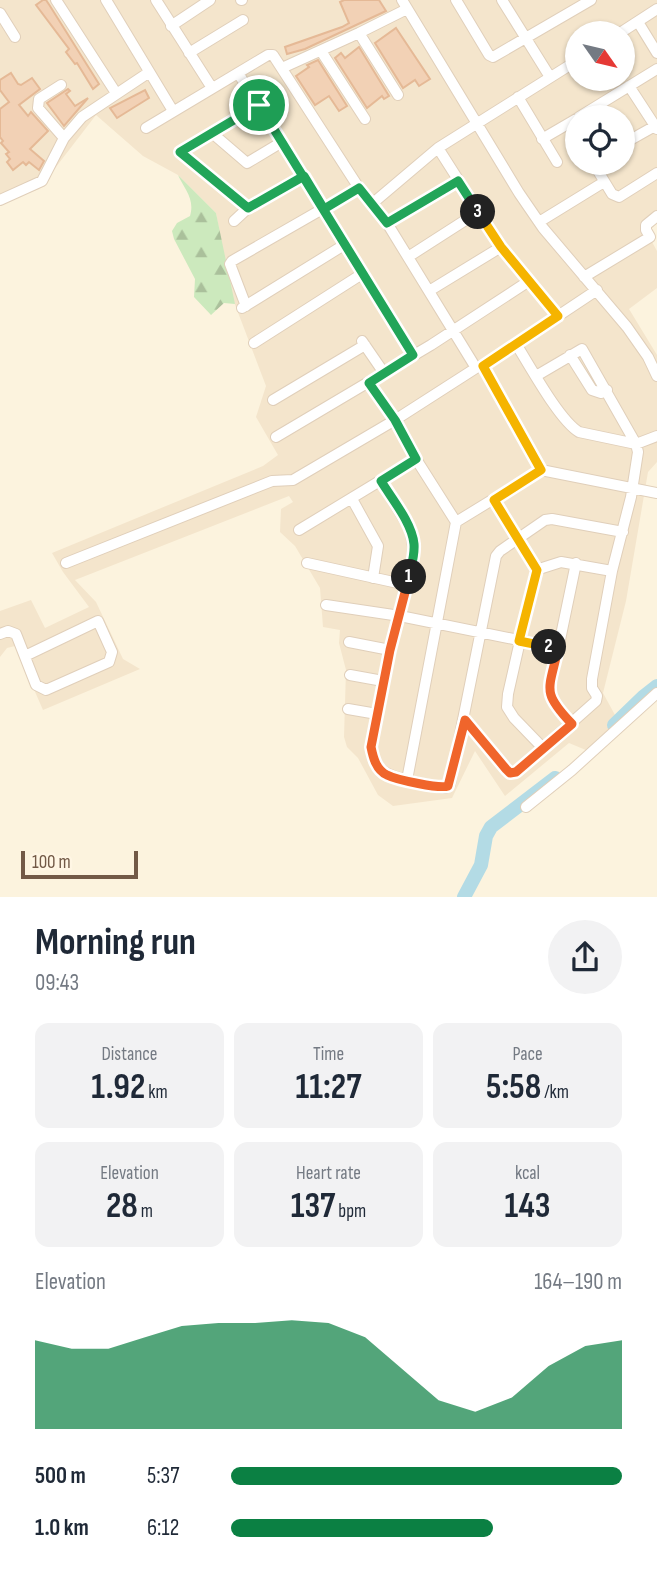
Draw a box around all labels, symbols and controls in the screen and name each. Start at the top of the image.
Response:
north arrow [565,21,635,91]
map controls [565,21,635,175]
pin [229,75,289,135]
icon: arrive [240,86,278,124]
button: locate [565,105,635,175]
pin: 3 [461,194,496,230]
text: 3 [473,200,482,223]
pin: 1 [392,560,426,594]
text: 1 [405,565,412,588]
pin: 2 [532,630,566,664]
text: 2 [544,635,553,658]
scale bar [21,848,138,880]
text: 100 m [32,851,71,874]
text: Morning run [35,920,196,965]
button: share [548,920,622,994]
text: 09:43 [35,969,79,997]
text: Distance [101,1043,158,1066]
text: Time [313,1043,344,1066]
text: Pace [512,1043,543,1066]
text: 1.92 [91,1066,145,1109]
text: 11:27 [296,1066,361,1109]
text: 5:58 [486,1066,541,1109]
text: km [145,1081,168,1104]
text: /km [541,1081,569,1104]
text: Elevation [100,1162,159,1185]
text: Heart rate [296,1162,361,1185]
text: kcal [515,1162,540,1185]
text: 28 [106,1185,138,1228]
text: 137 [291,1185,335,1228]
text: 143 [504,1185,551,1228]
text: m [138,1200,153,1223]
text: bpm [335,1200,366,1223]
text: Elevation [35,1268,106,1296]
text: 164–190 m [534,1268,622,1296]
text: 500 m [35,1462,86,1490]
text: 5:37 [147,1462,179,1490]
text: 1.0 km [35,1514,89,1542]
text: 6:12 [147,1514,179,1542]

